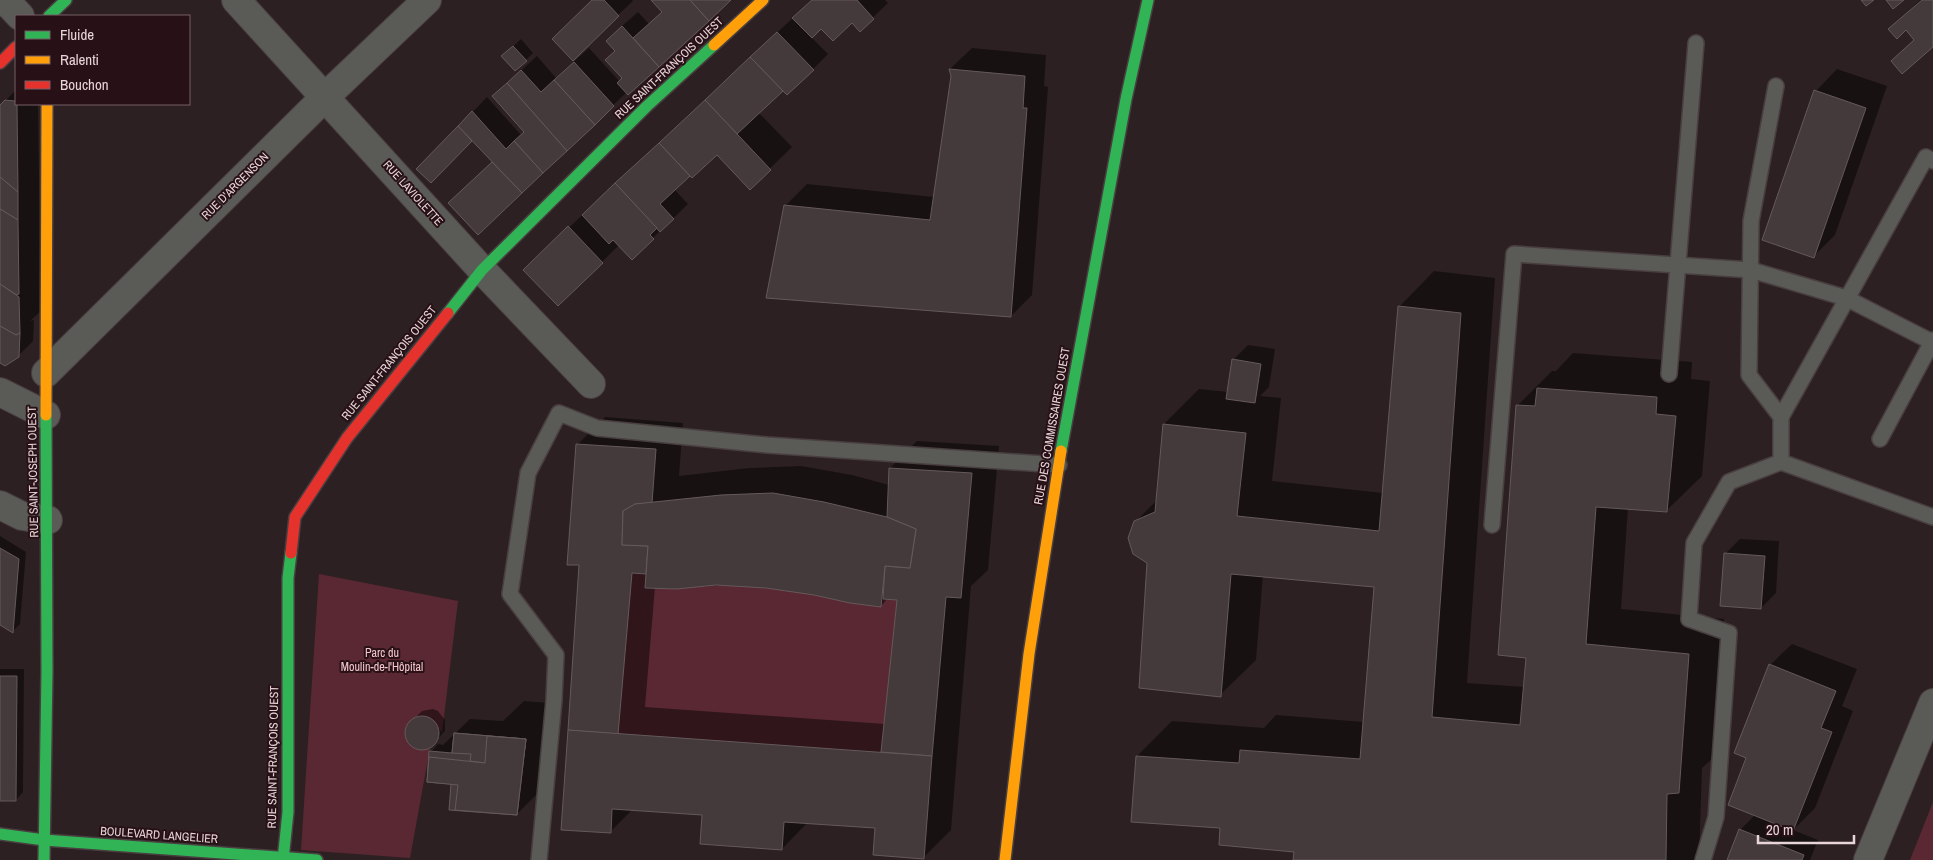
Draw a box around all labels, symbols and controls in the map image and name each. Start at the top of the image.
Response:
street label: RUE SAINT-FRANÇOIS OUEST [611,13,727,123]
legend [15,15,190,105]
text: Fluide [60,24,94,45]
text: Ralenti [60,49,99,70]
text: Bouchon [60,74,109,95]
street label: RUE D'ARGENSON [198,149,272,223]
street label: RUE LAVIOLETTE [379,157,447,229]
street label: RUE SAINT-FRANÇOIS OUEST [338,303,440,423]
street label: RUE DES COMMISSAIRES OUEST [1030,346,1074,506]
street label: RUE SAINT-JOSEPH OUEST [24,406,42,538]
park label: Parc du Moulin-de-l'Hôpital [341,645,423,675]
street label: RUE SAINT-FRANÇOIS OUEST [264,686,282,828]
scale bar [1758,812,1854,844]
text: 20 m [1766,819,1793,840]
street label: BOULEVARD LANGELIER [100,823,218,847]

